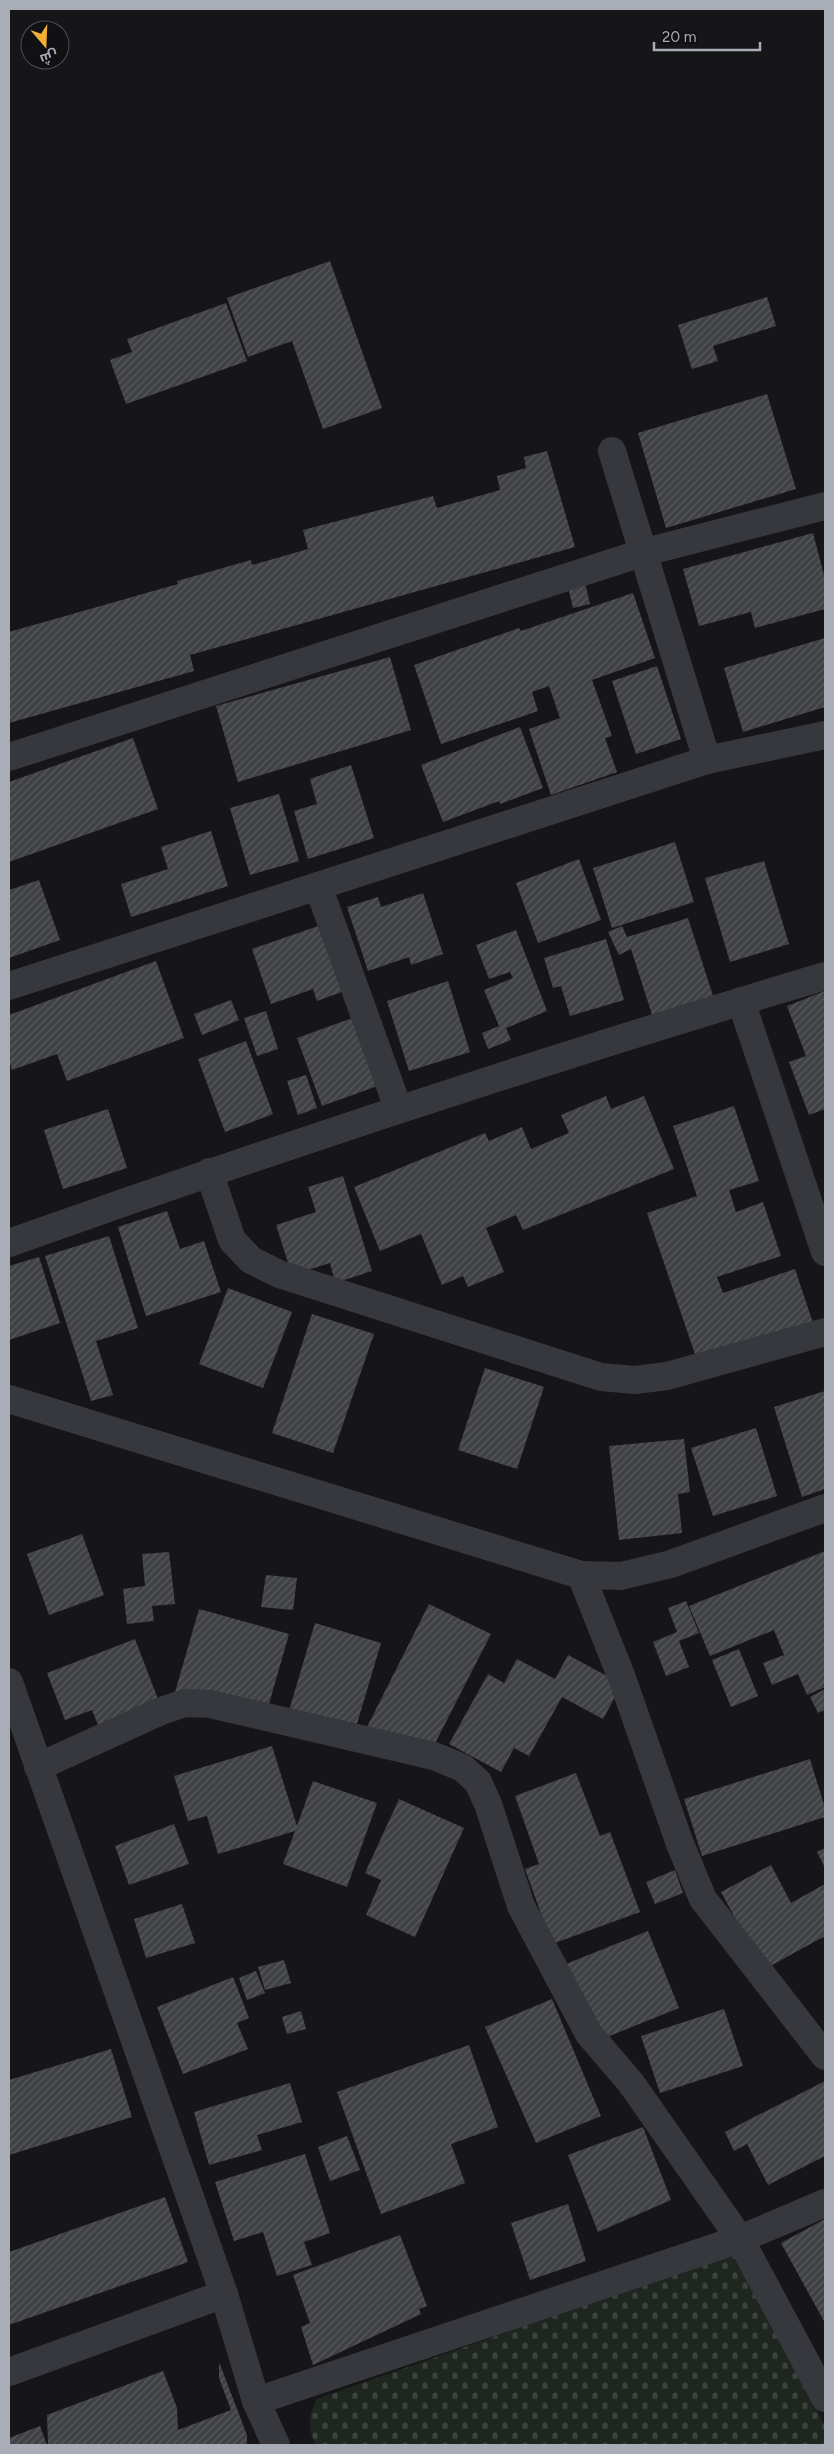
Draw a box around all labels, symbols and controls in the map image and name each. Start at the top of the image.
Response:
north arrow [20,20,70,70]
scale bar [654,20,760,52]
text: 20 m [662,28,696,46]
text: ش [38,46,60,68]

